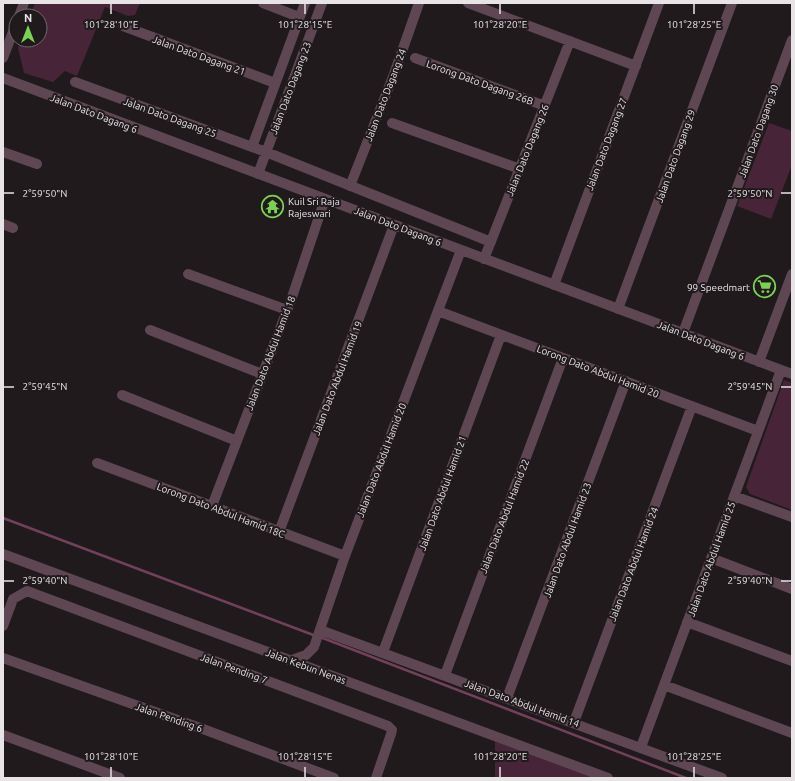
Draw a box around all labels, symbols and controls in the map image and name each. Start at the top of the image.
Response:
north arrow [8,8,48,48]
text: N [24,12,32,24]
text: 101°28'10"E [84,19,139,30]
text: 101°28'15"E [278,19,333,30]
text: 101°28'20"E [473,19,528,30]
text: 101°28'25"E [667,19,722,30]
street label: Jalan Dato Dagang 21 [151,34,247,77]
street label: Jalan Dato Dagang 23 [268,40,313,136]
street label: Jalan Dato Dagang 24 [363,47,408,143]
street label: Lorong Dato Dagang 26B [425,58,535,107]
street label: Jalan Dato Dagang 30 [737,83,781,179]
street label: Jalan Dato Dagang 6 [49,92,139,135]
street label: Jalan Dato Dagang 25 [122,96,218,139]
street label: Jalan Dato Dagang 27 [584,96,629,192]
street label: Jalan Dato Dagang 26 [504,102,551,198]
street label: Jalan Dato Dagang 29 [654,108,697,204]
text: 2°59'50"N [23,188,67,199]
text: 2°59'50"N [728,188,772,199]
temple icon: Kuil Sri Raja Rajeswari [259,194,285,220]
place label: Kuil Sri Raja Rajeswari [288,196,340,219]
street label: Jalan Dato Dagang 6 [353,205,443,248]
supermarket icon: 99 Speedmart [752,274,778,300]
place label: 99 Speedmart [687,282,750,293]
street label: Jalan Dato Abdul Hamid 18 [244,294,298,412]
street label: Jalan Dato Abdul Hamid 19 [311,319,364,437]
street label: Jalan Dato Dagang 6 [656,319,746,362]
street label: Lorong Dato Abdul Hamid 20 [535,343,661,400]
text: 2°59'45"N [23,381,67,392]
text: 2°59'45"N [728,381,772,392]
street label: Jalan Dato Abdul Hamid 20 [355,401,409,519]
street label: Jalan Dato Abdul Hamid 21 [417,434,468,552]
street label: Jalan Dato Abdul Hamid 22 [478,457,531,575]
street label: Lorong Dato Abdul Hamid 18C [155,481,286,540]
street label: Jalan Dato Abdul Hamid 23 [542,481,593,599]
street label: Jalan Dato Abdul Hamid 25 [686,500,737,618]
street label: Jalan Dato Abdul Hamid 24 [607,505,661,623]
text: 2°59'40"N [23,575,67,586]
text: 2°59'40"N [728,575,772,586]
street label: Jalan Kebun Nenas [264,647,348,686]
street label: Jalan Pending 7 [199,651,269,686]
street label: Jalan Dato Abdul Hamid 14 [463,678,581,730]
street label: Jalan Pending 6 [134,701,204,734]
text: 101°28'10"E [84,751,139,762]
text: 101°28'15"E [278,751,333,762]
text: 101°28'20"E [473,751,528,762]
text: 101°28'25"E [667,751,722,762]

